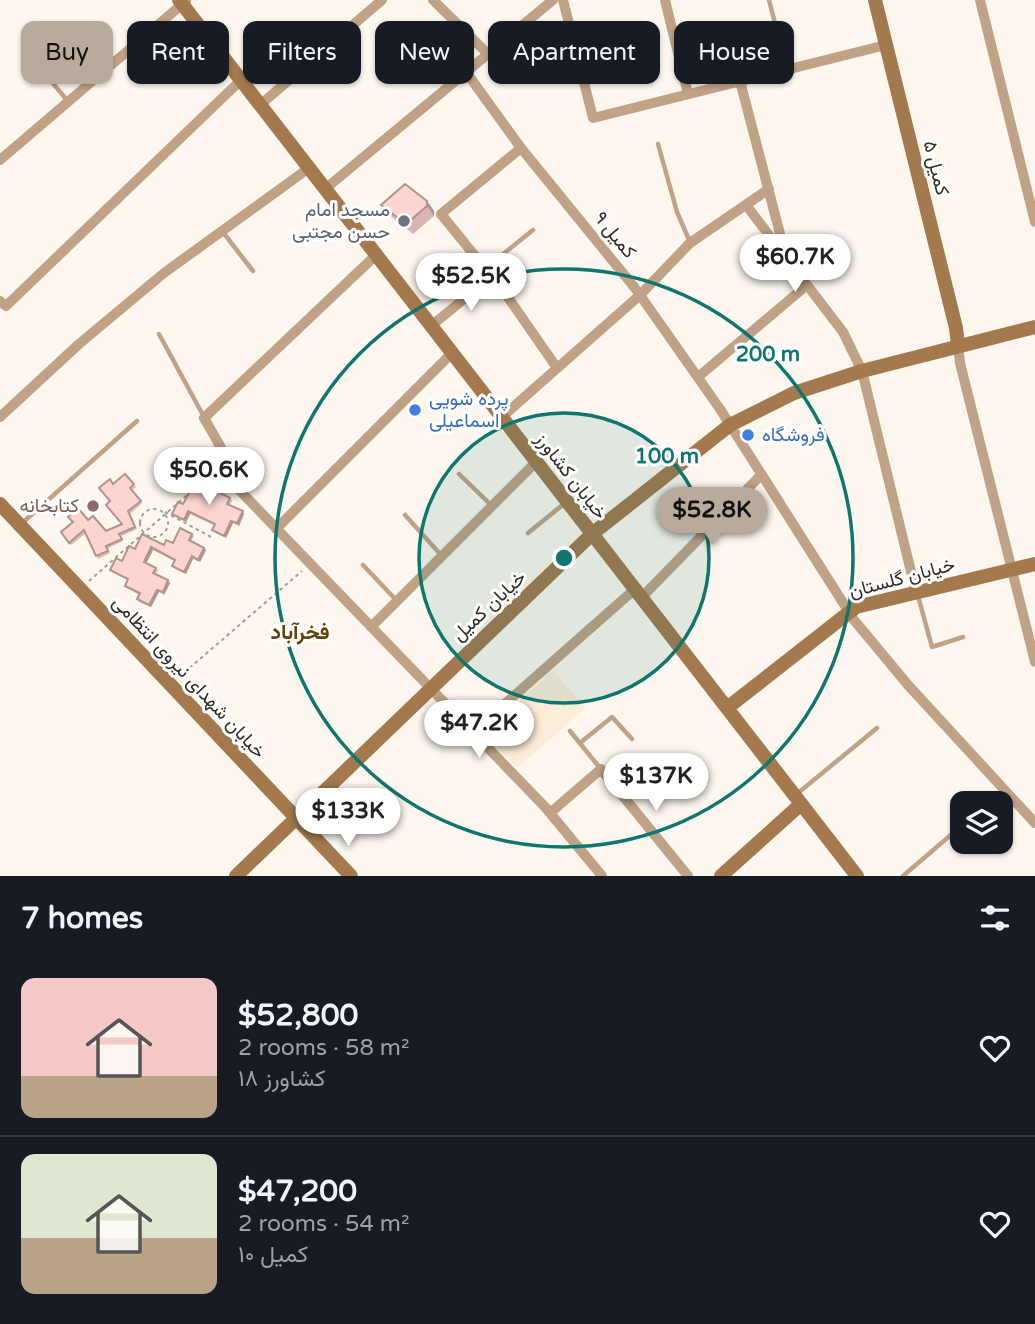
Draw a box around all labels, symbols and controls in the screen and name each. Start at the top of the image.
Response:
chip: Buy [21,21,113,84]
chip: Rent [127,21,229,84]
chip: Filters [243,21,361,84]
chip: New [375,21,474,84]
chip: Apartment [488,21,660,84]
chip: House [674,21,794,84]
street label: کمیل ۵ [919,138,953,198]
place label: مسجد امام حسن مجتبی [292,199,390,243]
street label: کمیل ۹ [590,207,640,263]
marker: مسجد امام حسن مجتبی [396,213,412,229]
pin: $60.7K [738,234,852,294]
text: $60.7K [756,243,834,271]
pin: $52.5K [414,254,528,313]
text: $52.5K [432,262,510,290]
text: 200 m [736,342,800,367]
place label: پرده شویی اسماعیلی [429,388,509,432]
marker: پرده شویی اسماعیلی [407,402,423,418]
place label: فروشگاه [762,424,825,446]
marker: فروشگاه [740,427,756,443]
street label: خیابان کشاورز [530,428,612,524]
text: 100 m [635,444,699,469]
pin: $50.6K [152,448,266,507]
text: $50.6K [170,456,248,484]
pin: $52.8K [655,488,769,547]
place label: کتابخانه [20,495,79,517]
text: $52.8K [673,496,751,524]
marker: کتابخانه [85,498,101,514]
centre of rings [552,546,576,570]
street label: خیابان گلستان [847,553,957,603]
street label: خیابان کمیل [448,566,530,646]
street label: خیابان شهدای نیروی انتظامی [108,591,270,763]
district label: فخرآباد [270,620,330,645]
pin: $47.2K [422,700,536,760]
text: $47.2K [440,709,518,737]
pin: $137K [607,754,705,813]
text: $137K [620,762,692,790]
pin: $133K [299,788,397,848]
map controls [950,791,1013,854]
button: layers [950,791,1013,854]
text: $133K [312,797,384,825]
icon: filters [976,899,1014,937]
text: 7 homes [21,900,143,937]
text: $52,800 [238,997,358,1034]
icon: home [77,1006,161,1090]
icon: heart [976,1029,1014,1067]
text: 2 rooms · 58 m² [238,1034,409,1062]
text: کشاورز ۱۸ [238,1065,325,1093]
text: $47,200 [238,1173,357,1210]
icon: home [77,1182,161,1266]
icon: heart [976,1205,1014,1243]
text: 2 rooms · 54 m² [238,1210,409,1238]
text: کمیل ۱۰ [238,1241,308,1269]

